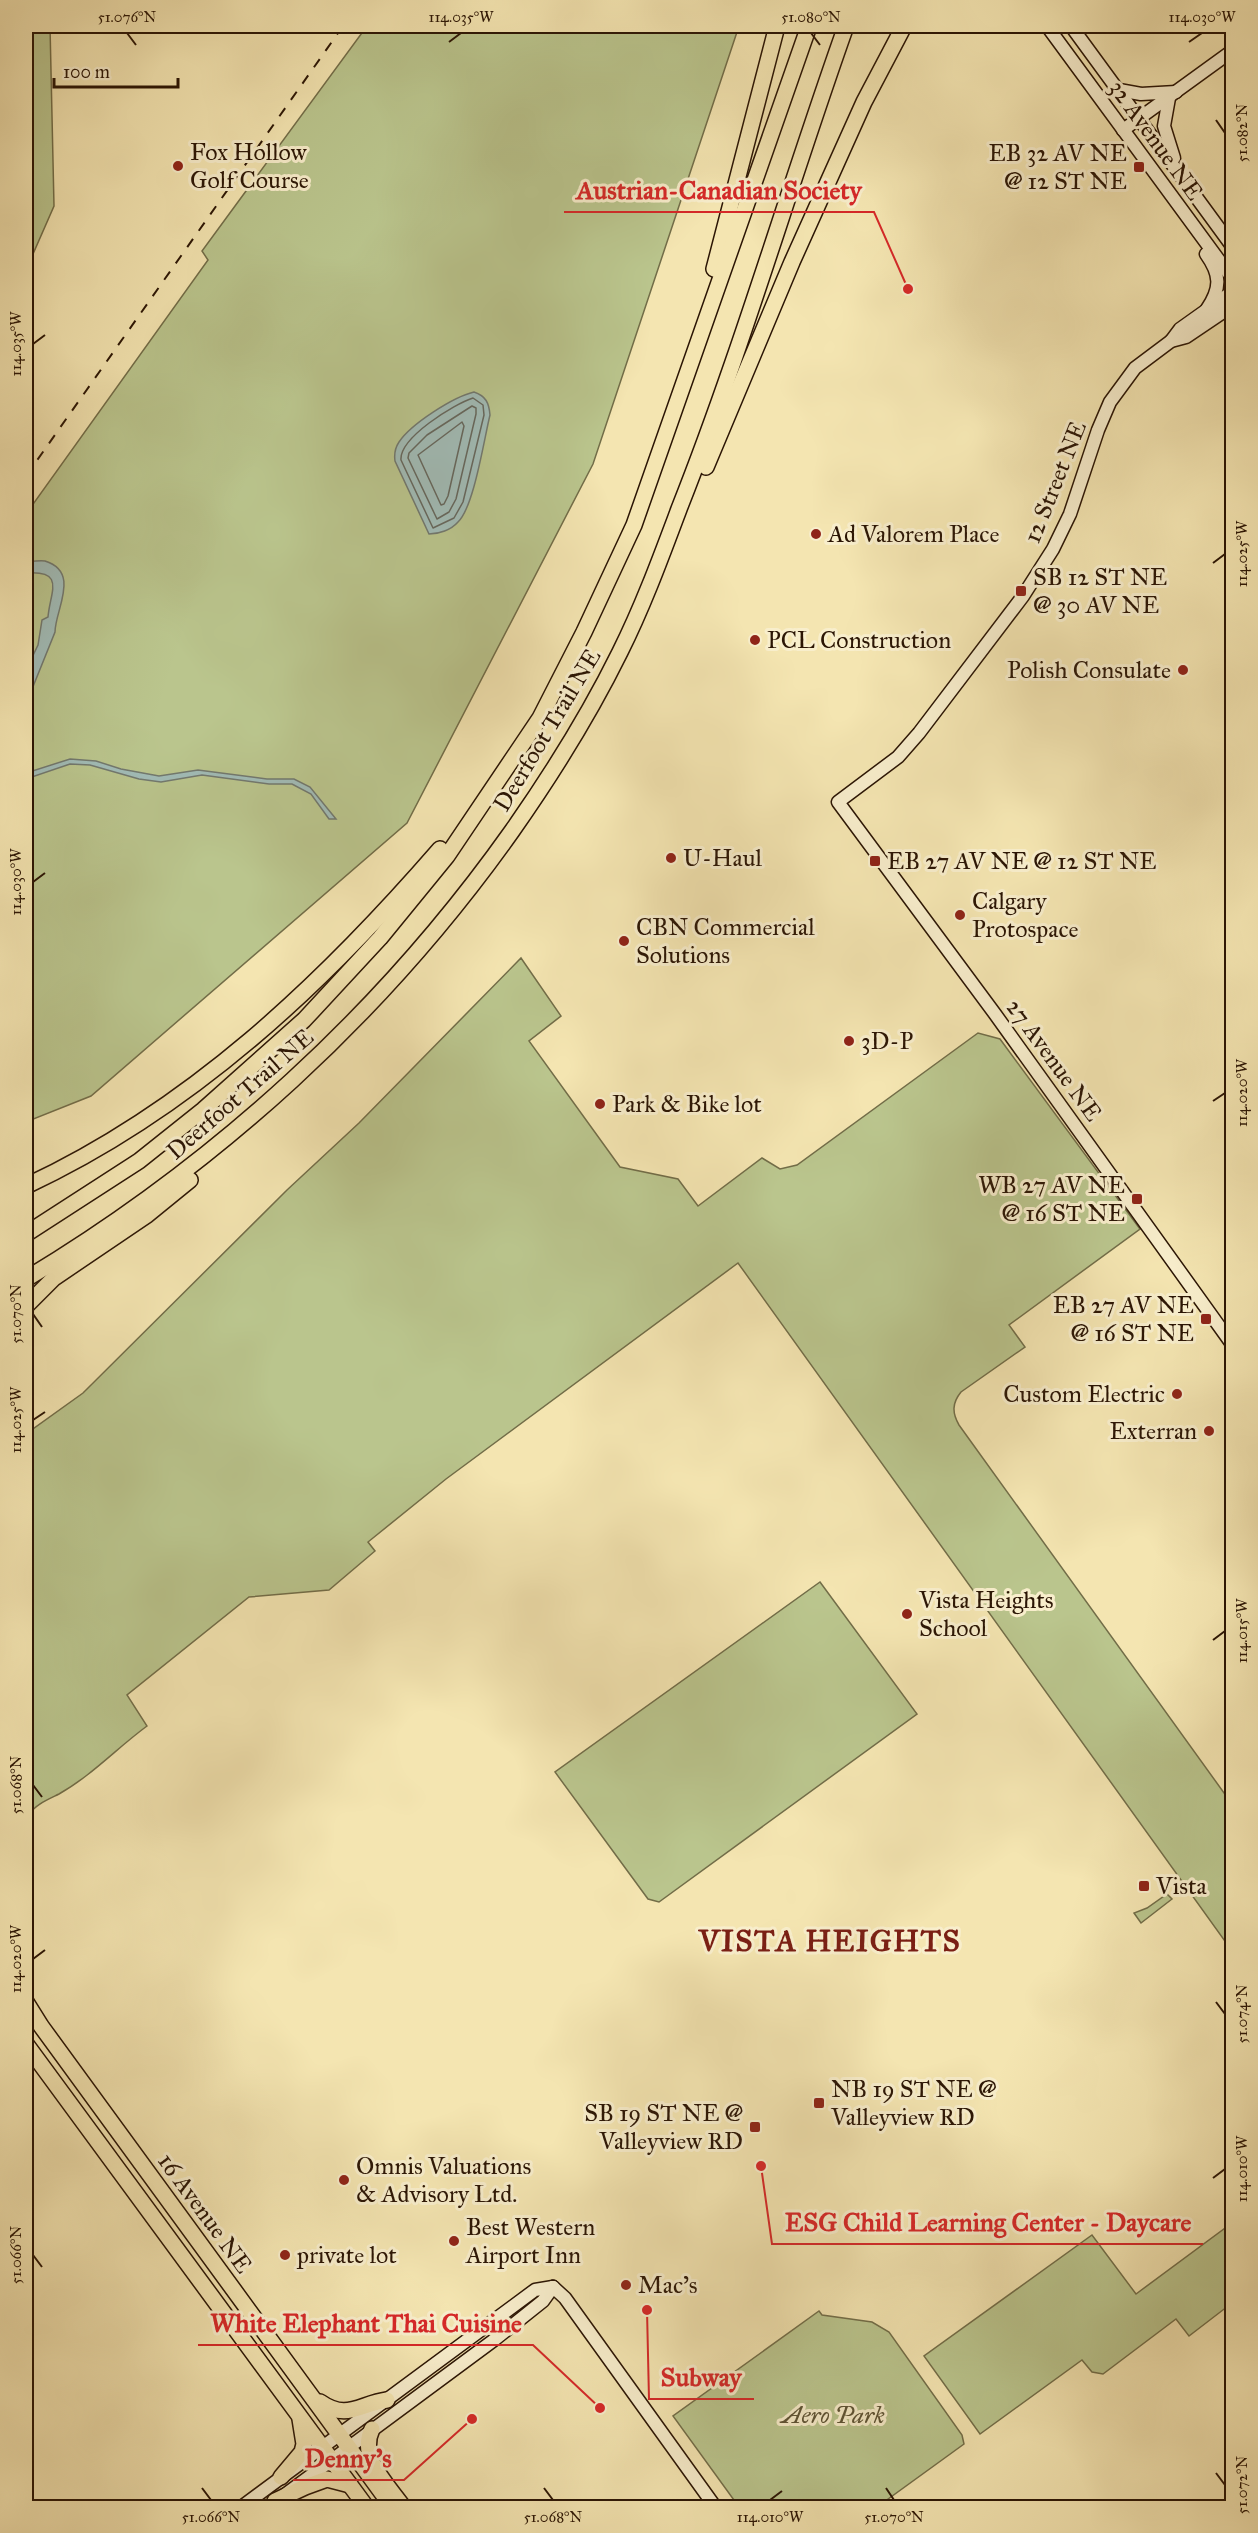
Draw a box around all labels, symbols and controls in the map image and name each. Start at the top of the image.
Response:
text: 51.076°N [98,8,157,26]
text: 114.035°W [428,8,494,26]
text: 51.080°N [781,8,841,26]
text: 114.030°W [1169,8,1236,26]
scale bar [54,51,178,89]
text: 100 m [63,61,110,83]
street label: 32 Avenue NE [1102,74,1210,206]
text: 51.082°N [1233,104,1251,162]
place label: Fox Hollow Golf Course [190,137,309,195]
place label: EB 32 AV NE @ 12 ST NE [988,138,1127,196]
marker: Fox Hollow Golf Course [171,159,185,173]
marker: EB 32 AV NE @ 12 ST NE [1132,160,1146,174]
callout: Austrian-Canadian Society [564,168,874,212]
text: Austrian-Canadian Society [574,174,864,206]
text: 114.035°W [7,311,25,377]
street label: 12 Street NE [1017,417,1093,547]
place label: Ad Valorem Place [827,519,999,549]
text: 114.025°W [1233,520,1251,587]
marker: Ad Valorem Place [809,527,823,541]
place label: SB 12 ST NE @ 30 AV NE [1033,562,1167,620]
marker: SB 12 ST NE @ 30 AV NE [1014,584,1028,598]
place label: PCL Construction [767,625,951,655]
marker: PCL Construction [748,633,762,647]
street label: Deerfoot Trail NE [487,643,607,817]
place label: Polish Consulate [1007,655,1171,685]
marker: Polish Consulate [1176,663,1190,677]
place label: U-Haul [683,843,762,873]
place label: EB 27 AV NE @ 12 ST NE [887,846,1156,876]
text: 114.030°W [7,848,25,915]
marker: U-Haul [664,851,678,865]
marker: EB 27 AV NE @ 12 ST NE [868,854,882,868]
place label: Calgary Protospace [972,886,1079,944]
marker: Calgary Protospace [953,908,967,922]
place label: CBN Commercial Solutions [636,912,815,970]
marker: CBN Commercial Solutions [617,934,631,948]
street label: 27 Avenue NE [1000,993,1108,1127]
street label: Deerfoot Trail NE [160,1022,320,1166]
place label: 3D-P [861,1026,913,1056]
marker: 3D-P [842,1034,856,1048]
text: 114.020°W [1233,1058,1251,1127]
place label: Park & Bike lot [612,1089,762,1119]
marker: Park & Bike lot [593,1097,607,1111]
place label: WB 27 AV NE @ 16 ST NE [978,1170,1125,1228]
marker: WB 27 AV NE @ 16 ST NE [1130,1192,1144,1206]
text: 51.070°N [7,1284,25,1344]
place label: EB 27 AV NE @ 16 ST NE [1053,1290,1194,1348]
marker: EB 27 AV NE @ 16 ST NE [1199,1312,1213,1326]
place label: Custom Electric [1003,1379,1165,1409]
text: 114.025°W [7,1386,25,1453]
marker: Custom Electric [1170,1387,1184,1401]
place label: Exterran [1110,1416,1197,1446]
marker: Exterran [1202,1424,1216,1438]
place label: Vista Heights School [918,1585,1054,1643]
text: 114.015°W [1233,1598,1251,1663]
marker: Vista Heights School [900,1607,914,1621]
text: 51.068°N [7,1755,25,1814]
place label: Vista [1155,1871,1208,1901]
marker: Vista [1137,1879,1151,1893]
district label: VISTA HEIGHTS [698,1923,961,1959]
text: 114.020°W [7,1924,25,1993]
text: 51.074°N [1233,1984,1251,2043]
place label: NB 19 ST NE @ Valleyview RD [830,2074,996,2132]
marker: NB 19 ST NE @ Valleyview RD [812,2096,826,2110]
place label: SB 19 ST NE @ Valleyview RD [584,2098,743,2156]
marker: SB 19 ST NE @ Valleyview RD [748,2120,762,2134]
text: 114.010°W [1233,2135,1251,2202]
street label: 16 Avenue NE [151,2147,259,2279]
place label: Omnis Valuations & Advisory Ltd. [356,2151,531,2209]
marker: Omnis Valuations & Advisory Ltd. [337,2173,351,2187]
callout: ESG Child Learning Center - Daycare [772,2200,1203,2244]
text: ESG Child Learning Center - Daycare [785,2206,1191,2239]
place label: Best Western Airport Inn [465,2212,595,2270]
text: 51.066°N [7,2226,25,2284]
marker: Best Western Airport Inn [447,2234,461,2248]
place label: private lot [296,2240,397,2270]
marker: private lot [278,2248,292,2262]
place label: Mac's [638,2270,698,2300]
marker: Mac's [619,2278,633,2292]
callout: White Elephant Thai Cuisine [198,2301,533,2345]
text: White Elephant Thai Cuisine [210,2307,522,2339]
callout: Subway [649,2355,754,2399]
text: Subway [660,2361,743,2393]
park label: Aero Park [778,2400,885,2430]
callout: Denny's [293,2436,404,2480]
text: Denny's [304,2442,392,2474]
text: 51.072°N [1233,2456,1251,2514]
text: 51.066°N [182,2508,240,2526]
text: 51.068°N [524,2508,583,2526]
text: 114.010°W [737,2508,804,2526]
text: 51.070°N [864,2508,924,2526]

